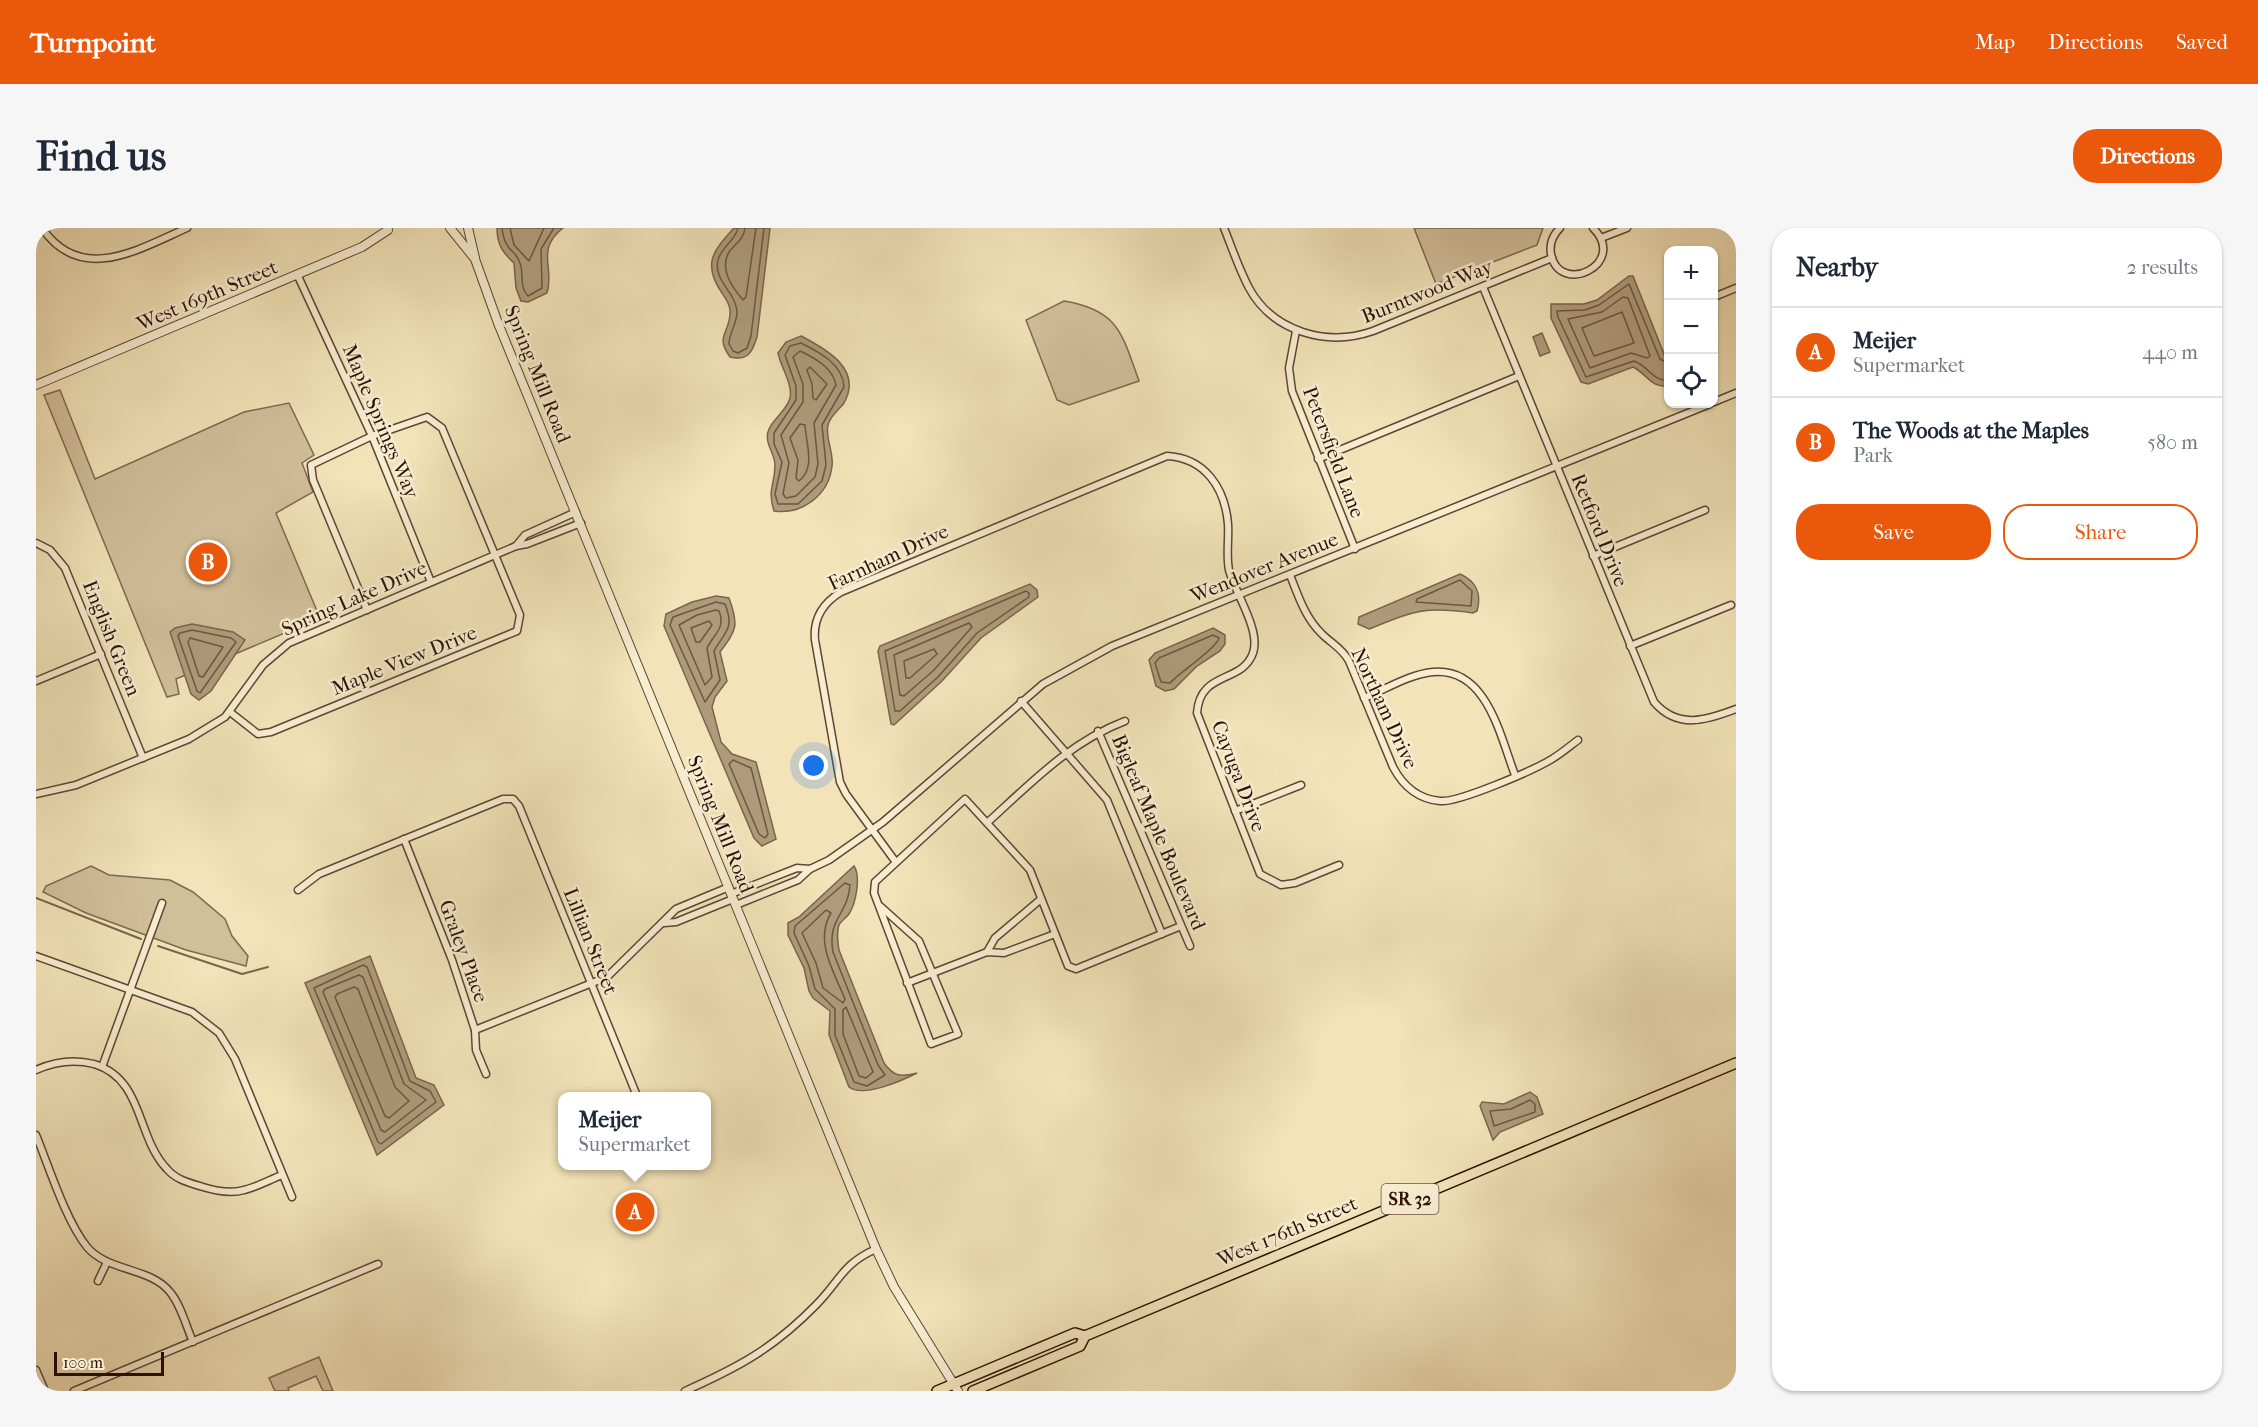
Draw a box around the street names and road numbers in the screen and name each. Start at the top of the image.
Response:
street label: Burntwood Way [1358,254,1497,328]
street label: West 169th Street [132,255,281,336]
street label: Spring Mill Road [499,302,576,447]
street label: Maple Springs Way [338,341,424,503]
street label: Petersfield Lane [1298,383,1369,521]
street label: Retford Drive [1566,470,1633,590]
street label: Farnham Drive [824,519,952,595]
street label: Wendover Avenue [1186,527,1341,608]
street label: Spring Lake Drive [278,556,430,641]
street label: English Green [78,577,145,700]
street label: Maple View Drive [328,621,480,700]
street label: Northam Drive [1346,644,1423,772]
street label: Cayuga Drive [1207,717,1270,835]
street label: Bigleaf Maple Boulevard [1107,731,1211,934]
street label: Spring Mill Road [682,752,759,897]
street label: Lillian Street [559,885,622,998]
street label: Graley Place [434,897,493,1006]
road number: SR 32 [1382,1184,1438,1214]
street label: West 176th Street [1213,1192,1361,1272]

